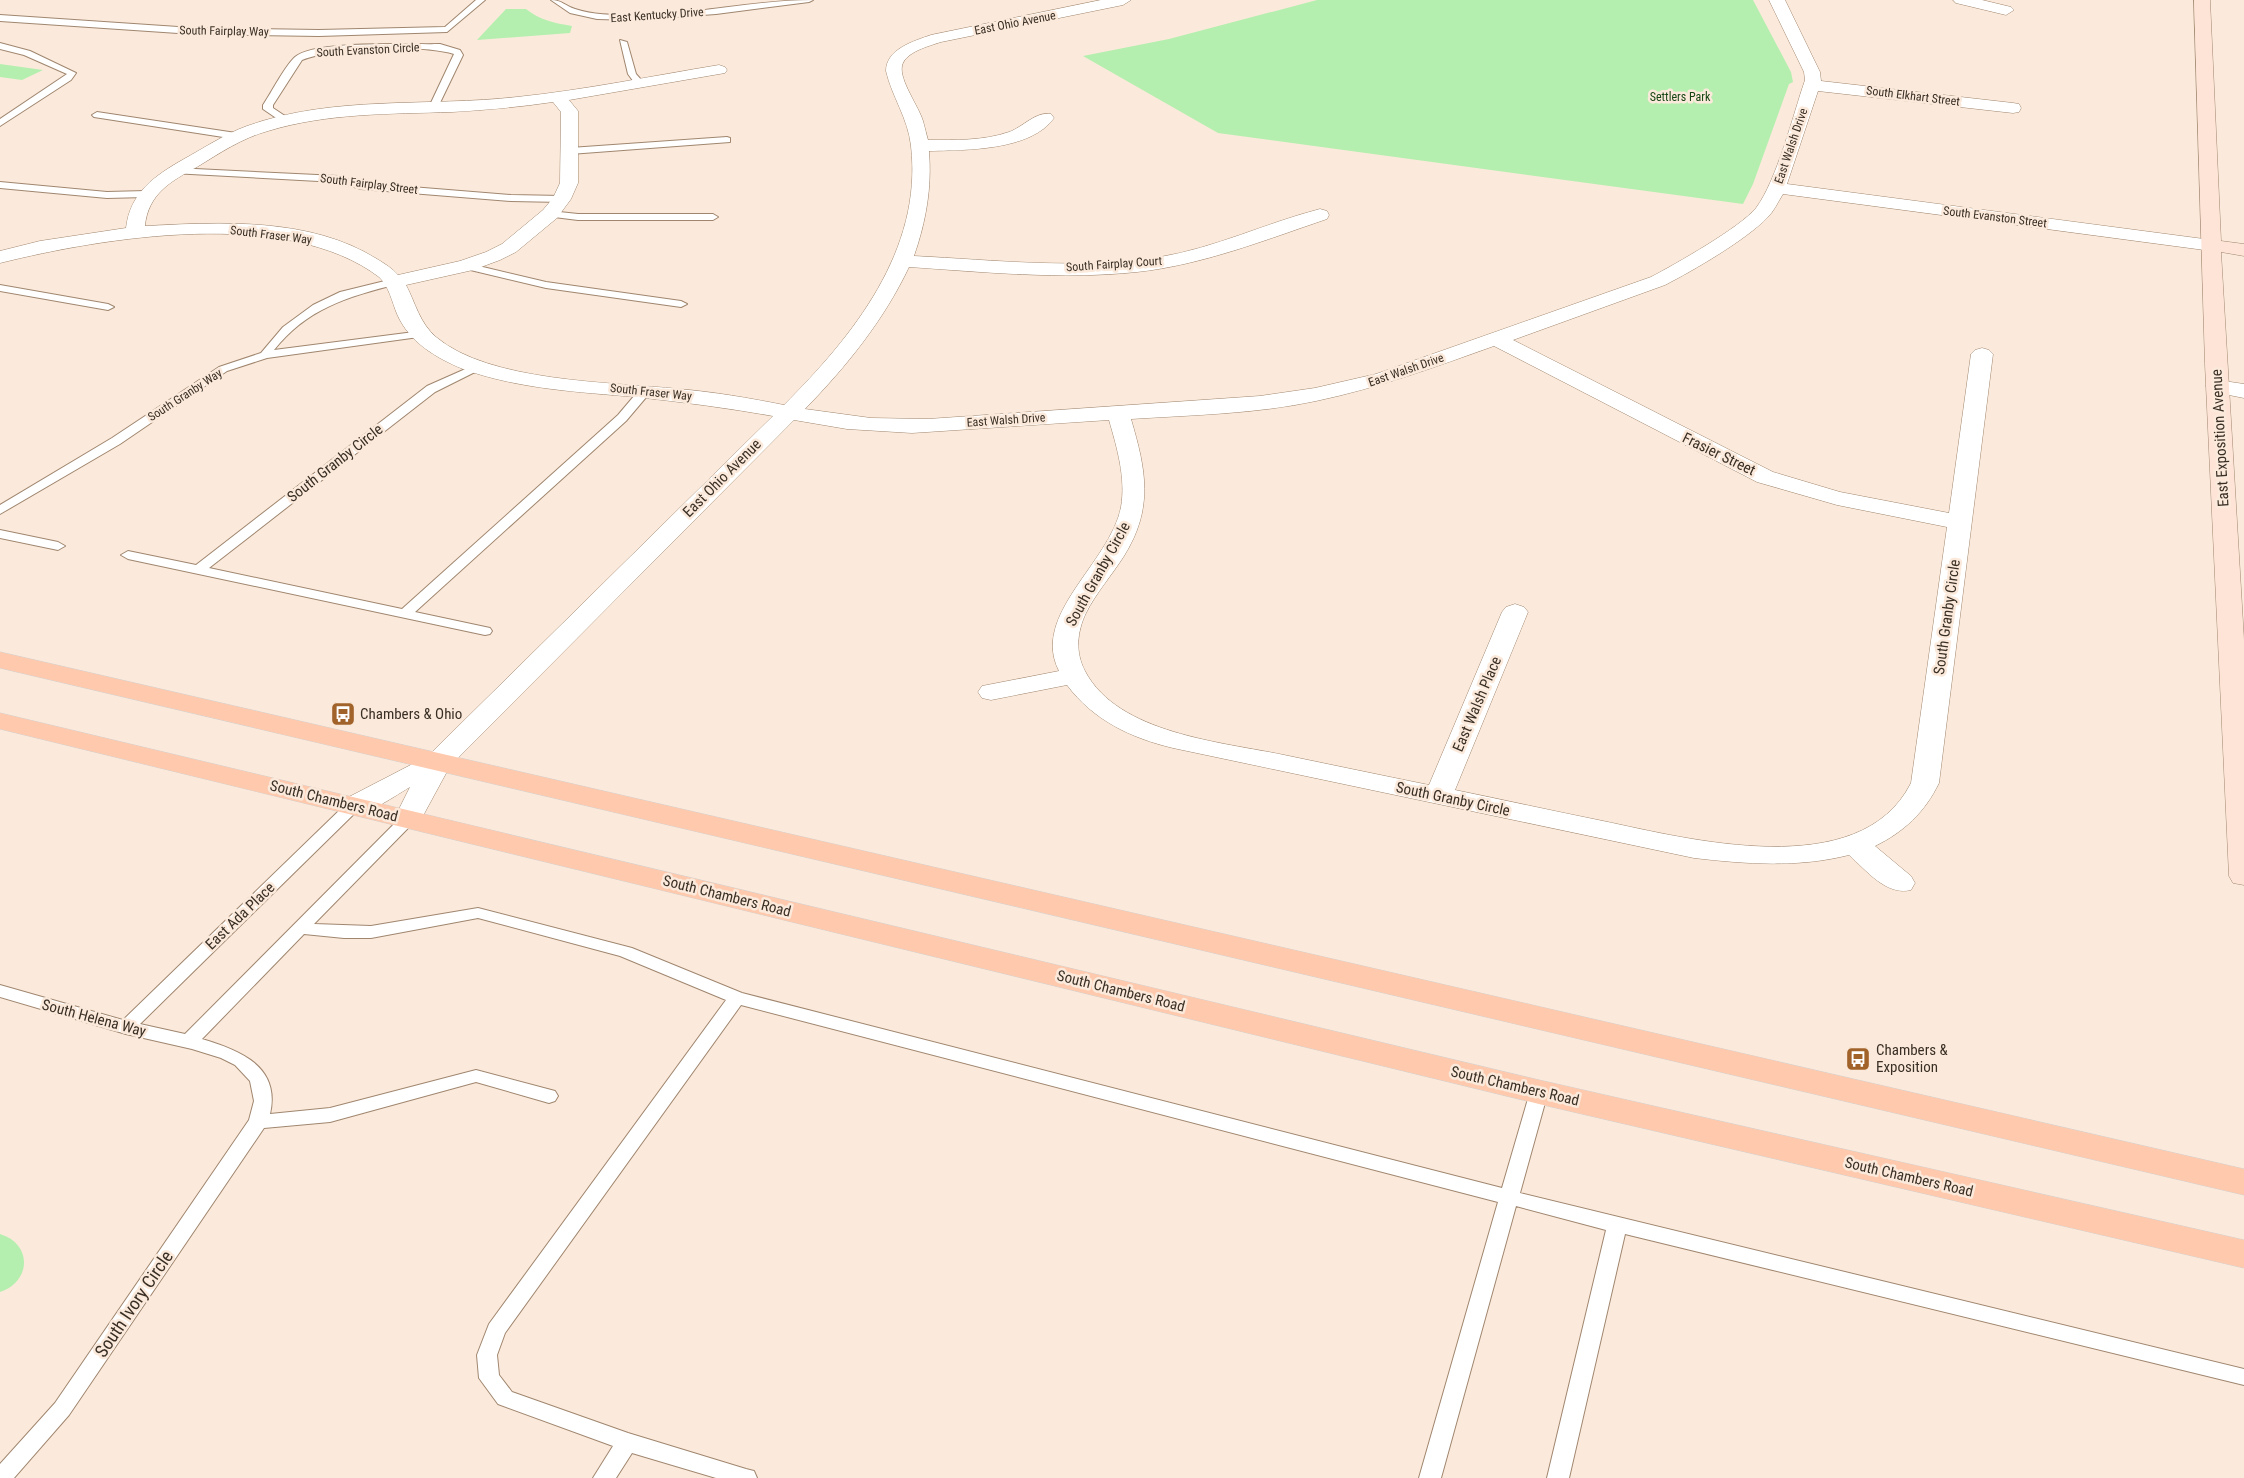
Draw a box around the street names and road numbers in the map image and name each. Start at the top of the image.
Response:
street label: East Kentucky Drive [610,5,704,25]
street label: East Ohio Avenue [973,8,1057,38]
street label: South Fairplay Way [179,23,269,39]
street label: South Evanston Circle [316,40,420,60]
street label: South Elkhart Street [1865,83,1961,109]
street label: East Walsh Drive [1772,106,1811,186]
street label: South Fairplay Street [319,171,419,197]
street label: South Evanston Street [1942,204,2048,230]
street label: South Fraser Way [229,223,313,247]
street label: South Fairplay Court [1066,254,1163,274]
street label: East Walsh Drive [1366,350,1446,389]
street label: South Granby Way [145,366,225,424]
street label: East Exposition Avenue [2207,369,2233,507]
street label: South Fraser Way [609,381,693,403]
street label: East Walsh Drive [966,410,1046,430]
street label: South Granby Circle [284,420,386,506]
street label: Frasier Street [1680,429,1758,479]
street label: East Ohio Avenue [679,435,765,521]
street label: South Granby Circle [1062,519,1134,629]
street label: South Granby Circle [1930,558,1964,676]
street label: East Walsh Place [1449,654,1505,754]
street label: South Chambers Road [268,776,400,826]
street label: South Granby Circle [1394,778,1512,820]
street label: South Chambers Road [661,871,793,921]
street label: East Ada Place [202,879,278,953]
street label: South Chambers Road [1055,966,1187,1016]
street label: South Helena Way [40,995,148,1041]
street label: South Chambers Road [1449,1062,1581,1110]
street label: South Chambers Road [1843,1153,1975,1201]
street label: South Ivory Circle [90,1246,177,1361]

